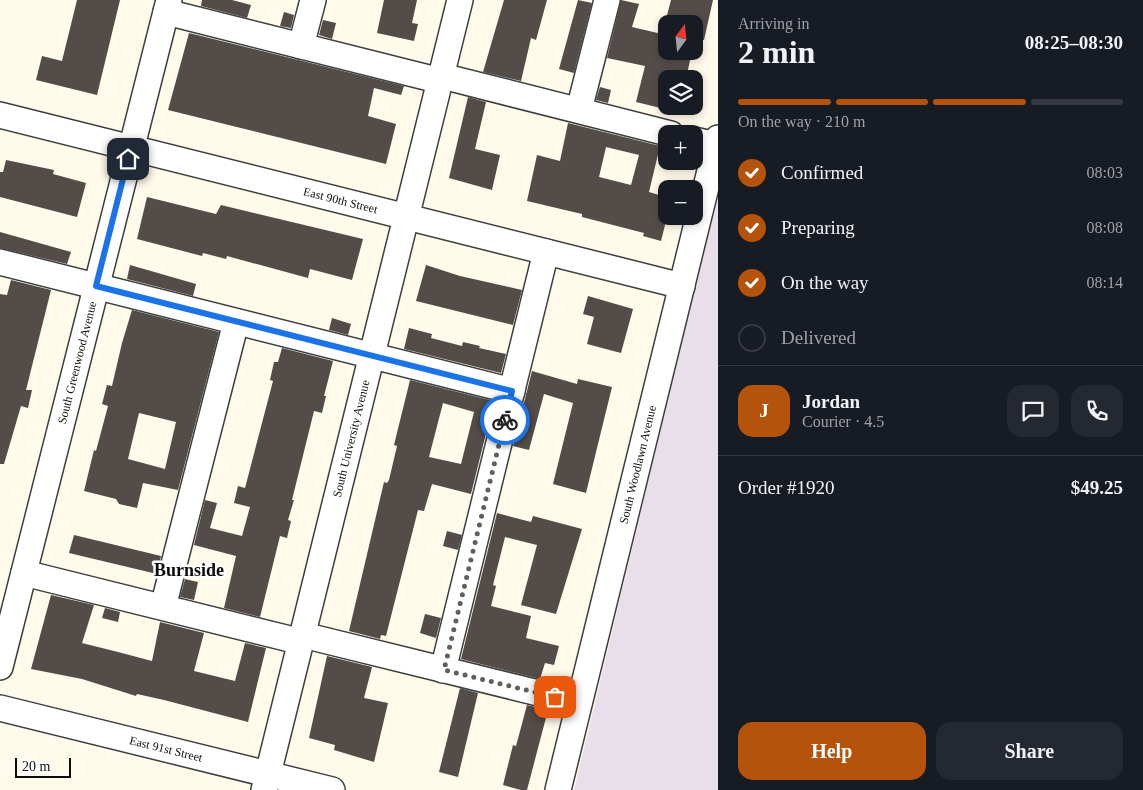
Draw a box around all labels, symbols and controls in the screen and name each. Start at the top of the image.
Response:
north arrow [658,15,702,60]
map controls [658,15,703,225]
text: Arriving in [738,15,810,32]
text: 08:25–08:30 [1025,32,1123,53]
text: 2 min [738,34,815,70]
button: layers [658,70,703,115]
text: On the way · 210 m [738,113,866,130]
button: + [658,125,703,170]
pin [107,138,149,180]
icon: home [114,145,142,173]
icon: check [738,159,766,187]
text: Confirmed [781,162,863,183]
text: 08:03 [1087,164,1123,181]
button: − [658,180,703,225]
street label: East 90th Street [302,184,380,217]
icon: check [738,214,766,242]
text: Preparing [781,217,855,238]
text: 08:08 [1087,219,1123,236]
icon: check [738,269,766,297]
text: On the way [781,272,869,293]
text: 08:14 [1087,274,1123,291]
street label: South Greenwood Avenue [55,300,99,425]
text: Delivered [781,327,856,348]
street label: South University Avenue [330,378,372,499]
button: chat [1007,385,1059,437]
button: phone [1071,385,1123,437]
text: Jordan [802,391,860,412]
courier [480,395,530,445]
text: J [759,400,769,421]
street label: South Woodlawn Avenue [617,404,659,525]
icon: bike [491,406,519,434]
text: Courier · 4.5 [802,413,884,430]
text: Order #1920 [738,477,835,498]
text: $49.25 [1071,477,1123,498]
district label: Burnside [154,560,224,580]
pin [534,676,576,718]
icon: bag [541,683,569,711]
button: Help [738,722,926,780]
button: Share [936,722,1123,780]
street label: East 91st Street [128,733,205,765]
scale bar [15,755,71,778]
text: 20 m [22,759,50,774]

